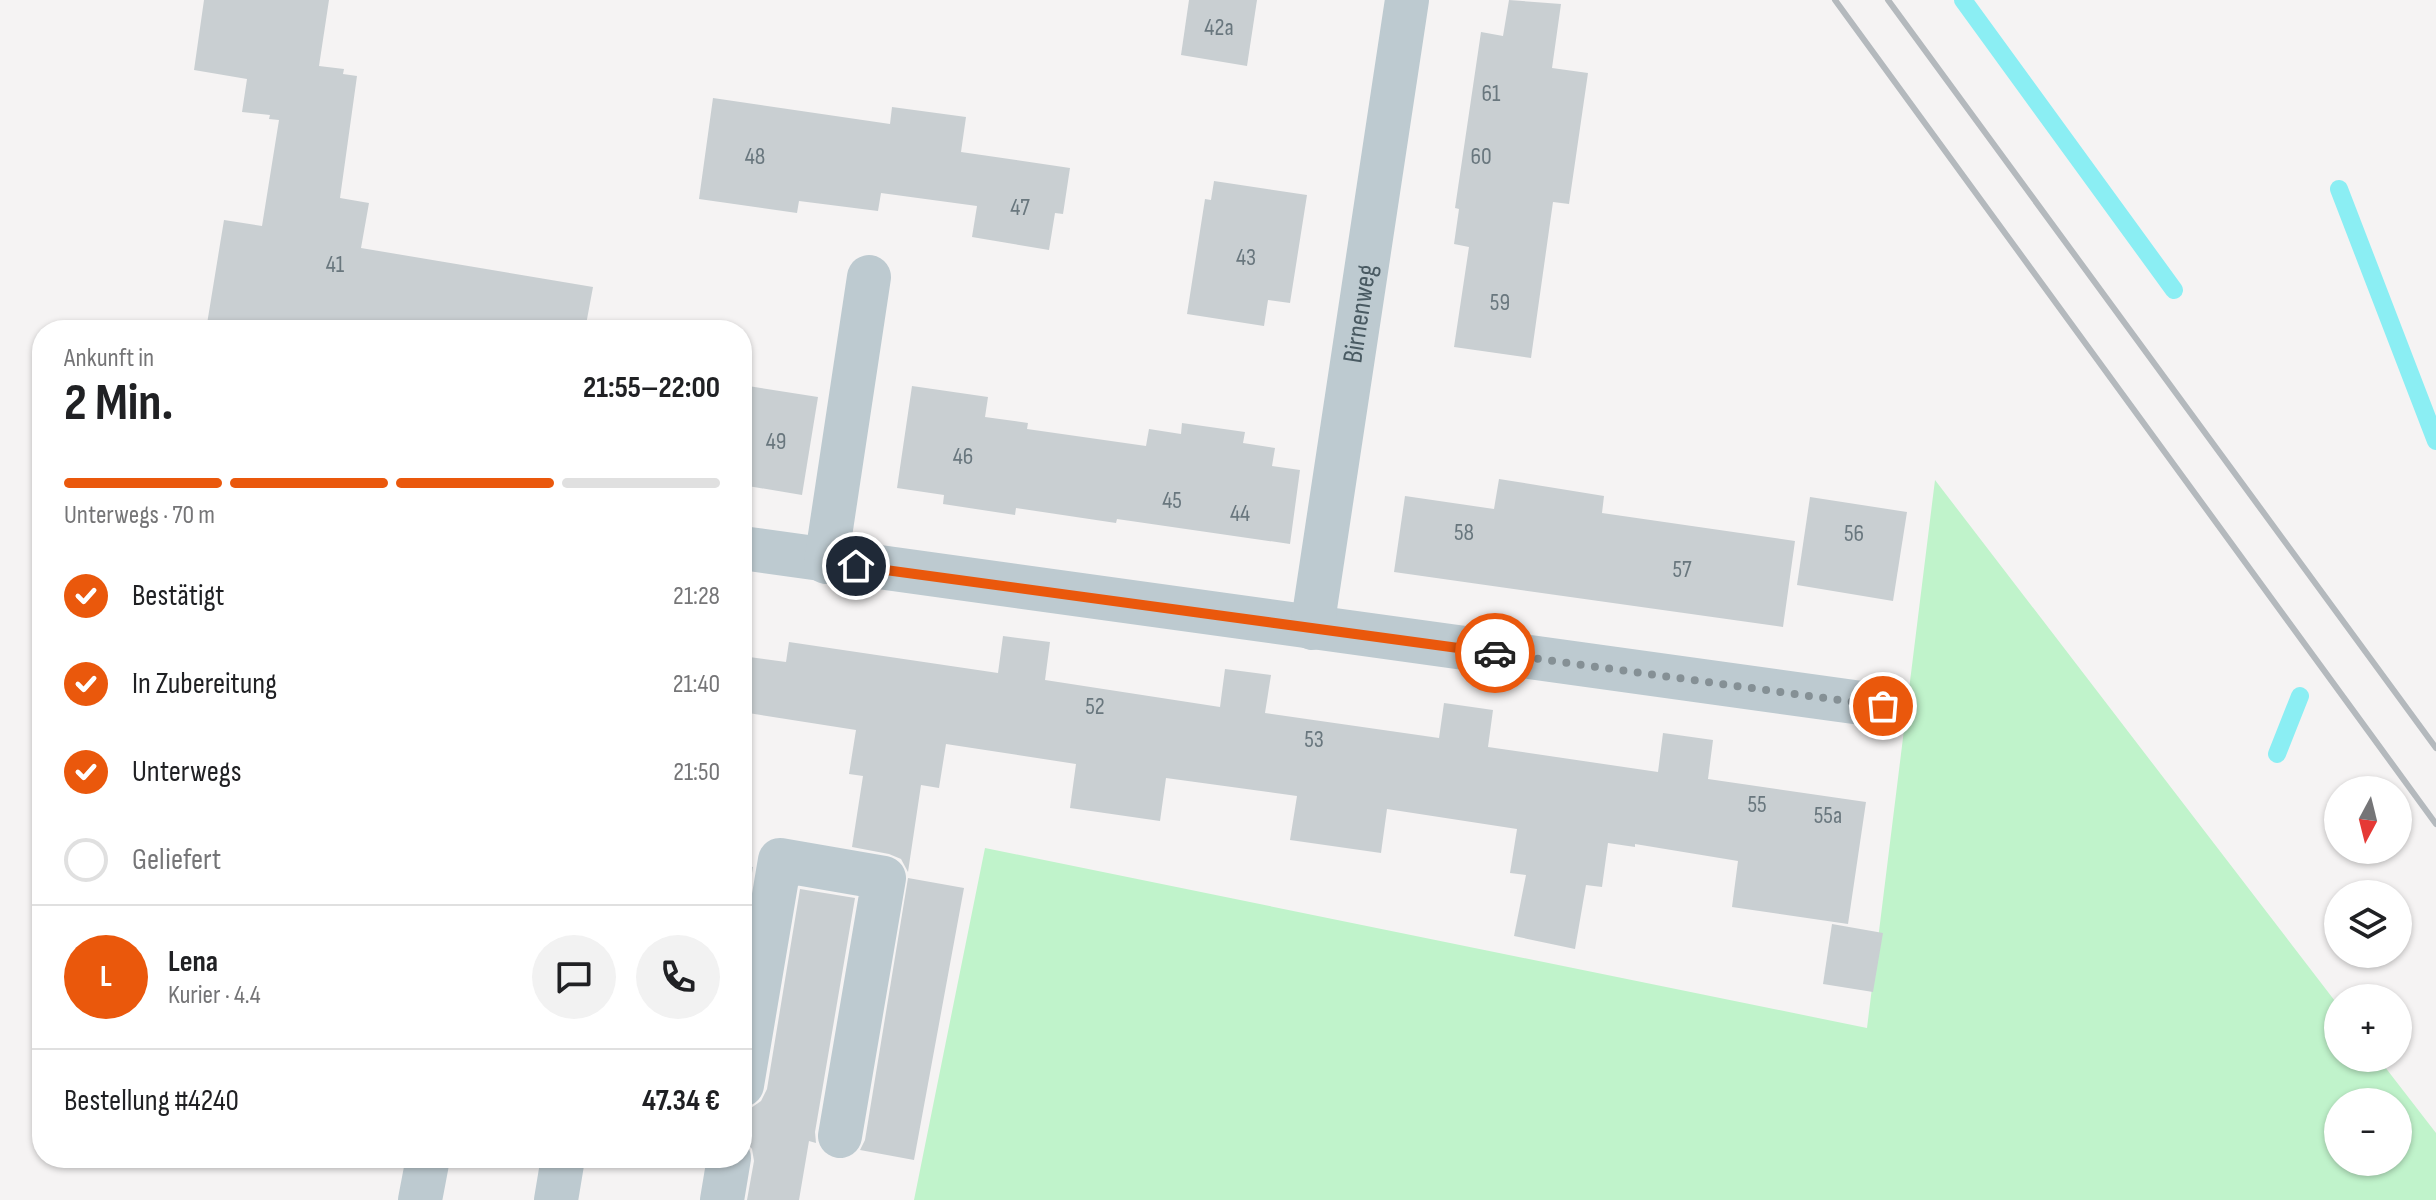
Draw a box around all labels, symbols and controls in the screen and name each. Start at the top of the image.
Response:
house number: 42a [1204,13,1234,42]
house number: 61 [1482,79,1501,108]
house number: 48 [745,142,765,171]
house number: 60 [1470,142,1492,171]
house number: 47 [1010,193,1030,222]
house number: 43 [1236,243,1256,272]
house number: 41 [326,250,345,279]
street label: Birnenweg [1336,262,1383,365]
house number: 59 [1490,288,1510,317]
text: Ankunft in [64,343,154,374]
text: 21:55–22:00 [583,370,720,406]
text: 2 Min. [64,372,173,435]
house number: 49 [766,427,786,456]
house number: 46 [953,442,973,471]
house number: 45 [1162,486,1182,515]
house number: 44 [1230,499,1250,528]
text: Unterwegs · 70 m [64,500,215,531]
house number: 58 [1454,518,1474,547]
house number: 56 [1844,519,1864,548]
pin [822,532,890,600]
icon: home [834,544,878,588]
house number: 57 [1672,555,1692,584]
icon: check [64,574,108,618]
text: Bestätigt [132,578,224,614]
text: 21:28 [673,581,720,612]
courier [1455,613,1535,693]
icon: car [1473,631,1517,675]
icon: check [64,662,108,706]
text: In Zubereitung [132,666,277,702]
text: 21:40 [673,669,720,700]
pin [1849,672,1917,740]
icon: bag [1861,684,1905,728]
house number: 52 [1085,692,1105,721]
house number: 53 [1304,725,1324,754]
icon: check [64,750,108,794]
text: Unterwegs [132,754,241,790]
text: 21:50 [673,757,720,788]
north arrow [2324,776,2412,864]
map controls [2324,776,2412,1176]
house number: 55 [1747,790,1767,819]
house number: 55a [1814,801,1842,830]
text: Geliefert [132,842,221,878]
button: layers [2324,880,2412,968]
button: chat [532,935,616,1019]
button: phone [636,935,720,1019]
text: Lena [168,944,218,980]
text: L [100,959,112,995]
text: Kurier · 4.4 [168,980,261,1011]
button: + [2324,984,2412,1072]
text: Bestellung #4240 [64,1083,239,1119]
text: 47.34 € [642,1083,720,1119]
button: − [2324,1088,2412,1176]

